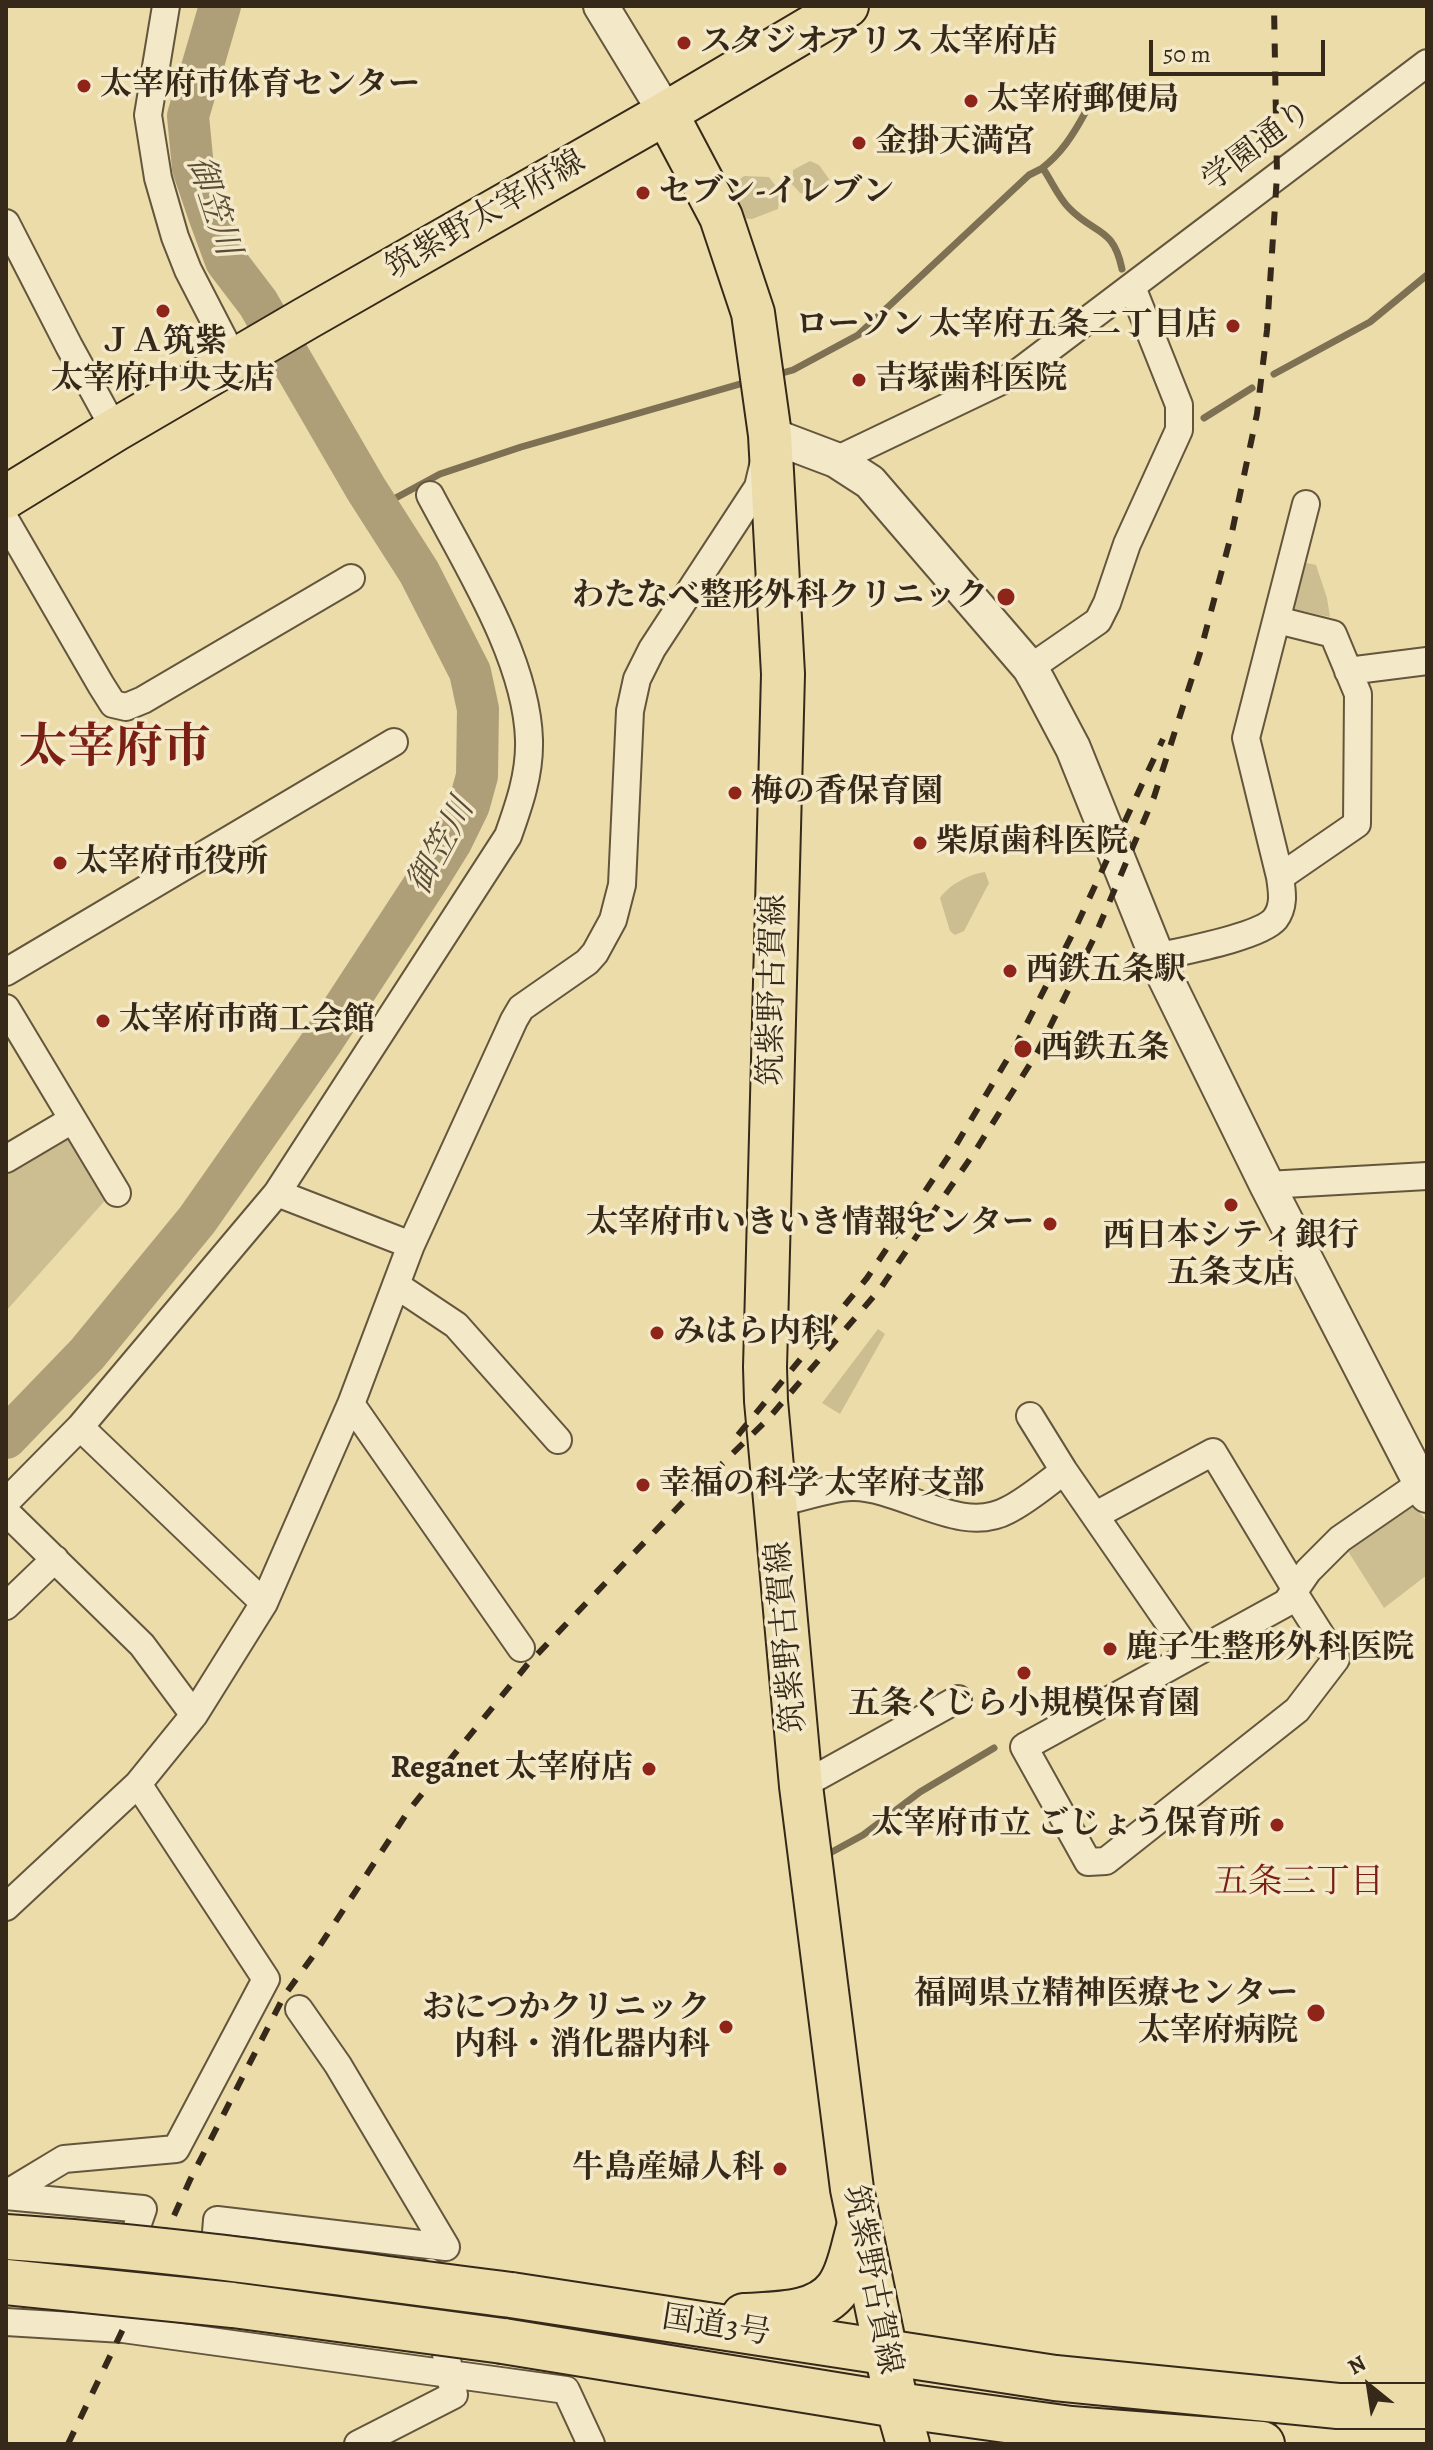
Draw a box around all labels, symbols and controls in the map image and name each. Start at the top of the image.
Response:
place label: スタジオアリス 太宰府店 [700,24,1058,62]
scale bar [1153,24,1329,74]
marker: スタジオアリス 太宰府店 [675,34,693,52]
text: 50 m [1163,38,1211,70]
place label: 太宰府市体育センター [100,67,420,105]
marker: 太宰府市体育センター [75,77,93,95]
place label: 太宰府郵便局 [987,82,1179,120]
marker: 太宰府郵便局 [962,92,980,110]
street label: 学園通り [1195,93,1321,201]
place label: 金掛天満宮 [875,124,1035,162]
marker: 金掛天満宮 [850,134,868,152]
street label: 筑紫野太宰府線 [379,143,593,289]
water label: 御笠川 [177,151,247,261]
place label: セブン-イレブン [659,174,894,212]
marker: セブン-イレブン [634,184,652,202]
marker: ＪＡ筑紫 太宰府中央支店 [154,302,172,320]
place label: ローソン 太宰府五条二丁目店 [795,307,1217,345]
marker: ローソン 太宰府五条二丁目店 [1224,317,1242,335]
place label: ＪＡ筑紫 太宰府中央支店 [51,324,275,399]
place label: 吉塚歯科医院 [875,361,1067,399]
marker: 吉塚歯科医院 [850,371,868,389]
place label: わたなべ整形外科クリニック [572,578,988,616]
marker: わたなべ整形外科クリニック [995,586,1017,608]
district label: 太宰府市 [19,721,211,779]
place label: 梅の香保育園 [751,774,943,812]
marker: 梅の香保育園 [726,784,744,802]
water label: 御笠川 [400,792,484,902]
place label: 柴原歯科医院 [936,824,1128,862]
marker: 柴原歯科医院 [911,834,929,852]
place label: 太宰府市役所 [76,844,268,882]
marker: 太宰府市役所 [51,854,69,872]
street label: 筑紫野古賀線 [753,894,795,1086]
place label: 西鉄五条駅 [1026,952,1186,990]
marker: 西鉄五条駅 [1001,962,1019,980]
place label: 太宰府市商工会館 [119,1002,375,1040]
marker: 太宰府市商工会館 [94,1012,112,1030]
place label: 西鉄五条 [1041,1030,1169,1068]
marker: 西鉄五条 [1012,1038,1034,1060]
marker: 西日本シティ銀行 五条支店 [1222,1196,1240,1214]
place label: 太宰府市いきいき情報センター [586,1205,1034,1243]
marker: 太宰府市いきいき情報センター [1041,1215,1059,1233]
place label: 西日本シティ銀行 五条支店 [1103,1218,1359,1293]
place label: みはら内科 [673,1314,833,1352]
marker: みはら内科 [648,1324,666,1342]
place label: 幸福の科学 太宰府支部 [659,1466,985,1504]
marker: 幸福の科学 太宰府支部 [634,1476,652,1494]
street label: 筑紫野古賀線 [761,1540,815,1734]
place label: 鹿子生整形外科医院 [1126,1630,1414,1668]
marker: 鹿子生整形外科医院 [1101,1640,1119,1658]
marker: 五条くじら小規模保育園 [1015,1664,1033,1682]
place label: 五条くじら小規模保育園 [848,1686,1200,1724]
place label: Reganet 太宰府店 [391,1750,633,1788]
marker: Reganet 太宰府店 [640,1760,658,1778]
place label: 太宰府市立 ごじょう保育所 [871,1806,1261,1844]
marker: 太宰府市立 ごじょう保育所 [1268,1816,1286,1834]
district label: 五条三丁目 [1214,1864,1384,1904]
place label: 福岡県立精神医療センター 太宰府病院 [914,1976,1298,2051]
place label: おにつかクリニック 内科・消化器内科 [422,1990,710,2065]
marker: 福岡県立精神医療センター 太宰府病院 [1305,2002,1327,2024]
marker: おにつかクリニック 内科・消化器内科 [717,2018,735,2036]
place label: 牛島産婦人科 [572,2150,764,2188]
marker: 牛島産婦人科 [771,2160,789,2178]
street label: 筑紫野古賀線 [834,2182,908,2378]
street label: 国道3号 [659,2299,773,2355]
north arrow [1329,2346,1409,2426]
text: N [1343,2348,1371,2382]

